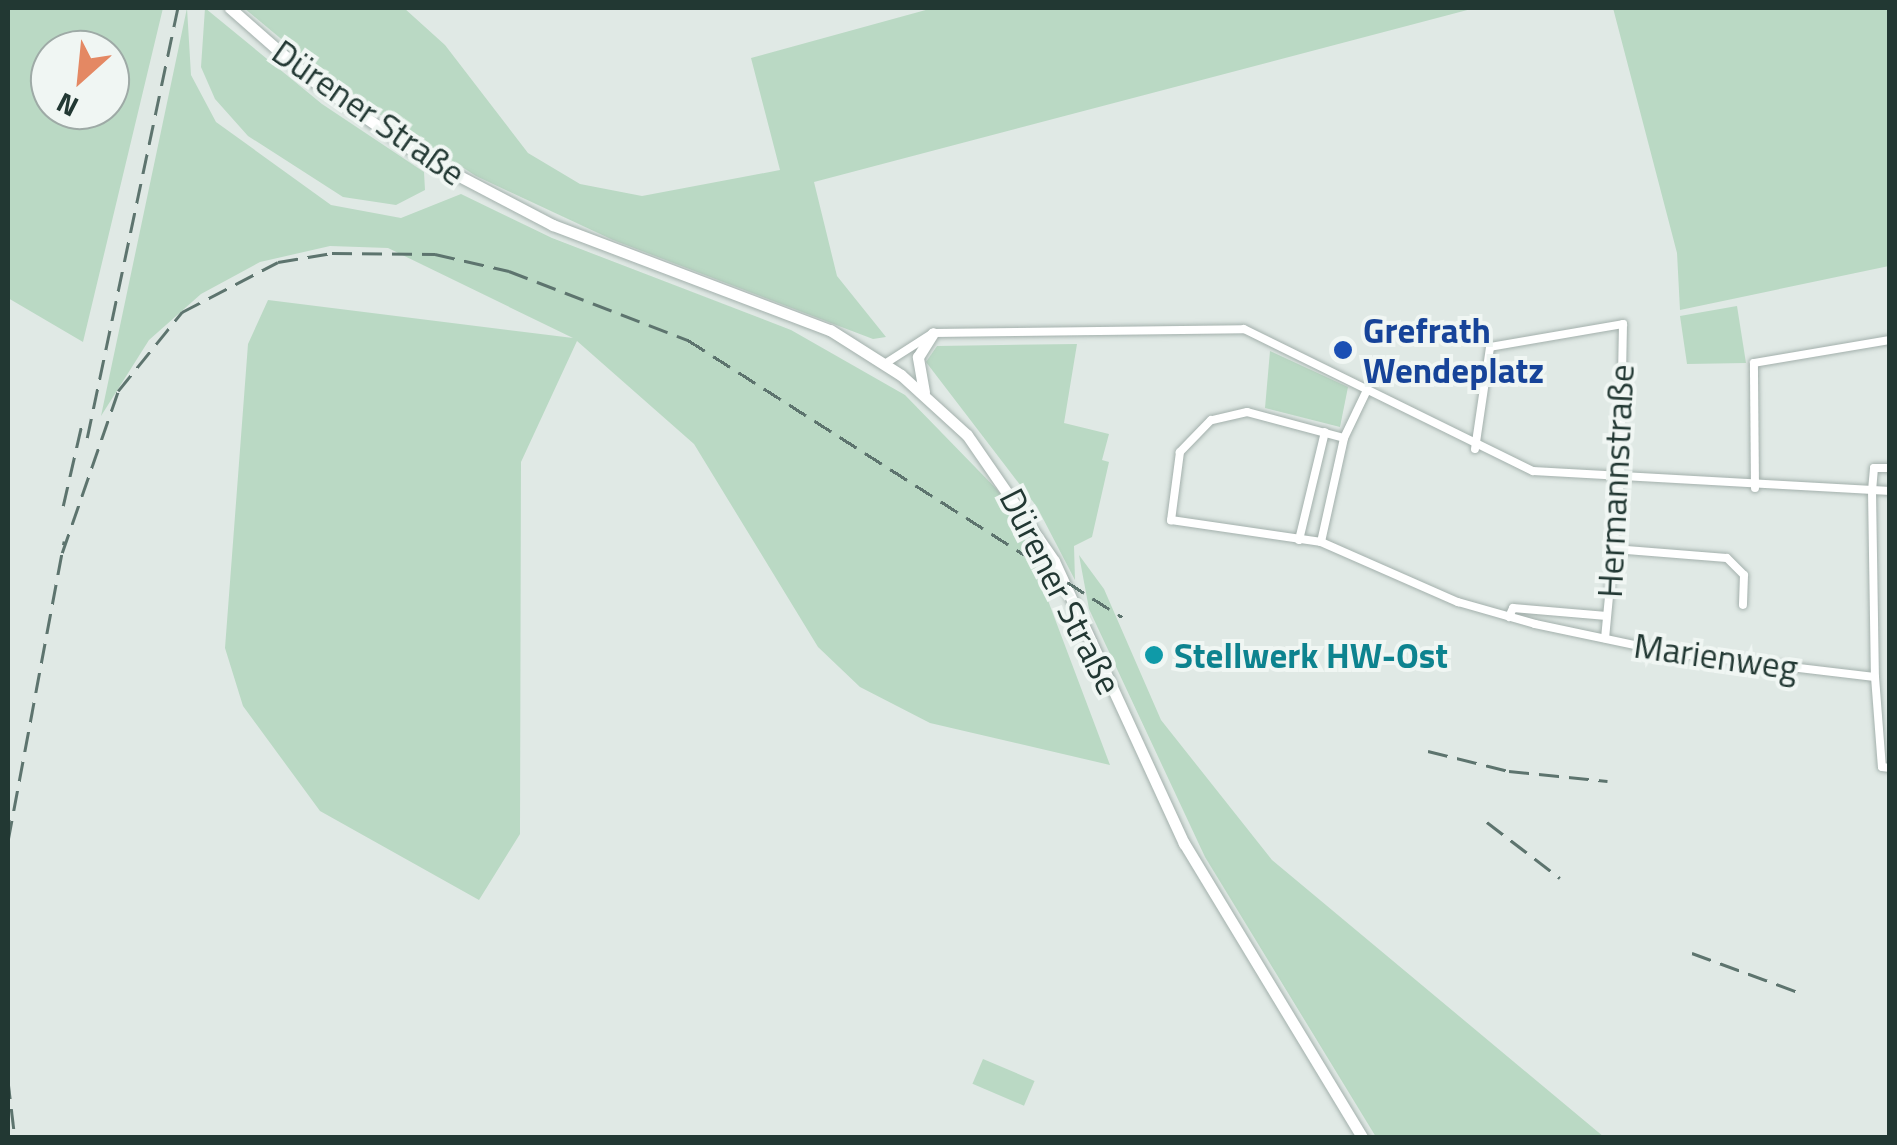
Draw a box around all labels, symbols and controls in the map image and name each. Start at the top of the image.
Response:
north arrow [30,30,130,130]
street label: Dürener Straße [265,30,473,194]
text: N [49,82,85,129]
place label: Grefrath Wendeplatz [1363,309,1544,391]
marker: Grefrath Wendeplatz [1332,339,1354,361]
street label: Hermannstraße [1588,363,1642,599]
street label: Dürener Straße [991,481,1131,701]
street label: Marienweg [1631,624,1801,688]
place label: Stellwerk HW-Ost [1174,634,1448,676]
marker: Stellwerk HW-Ost [1143,644,1165,666]

